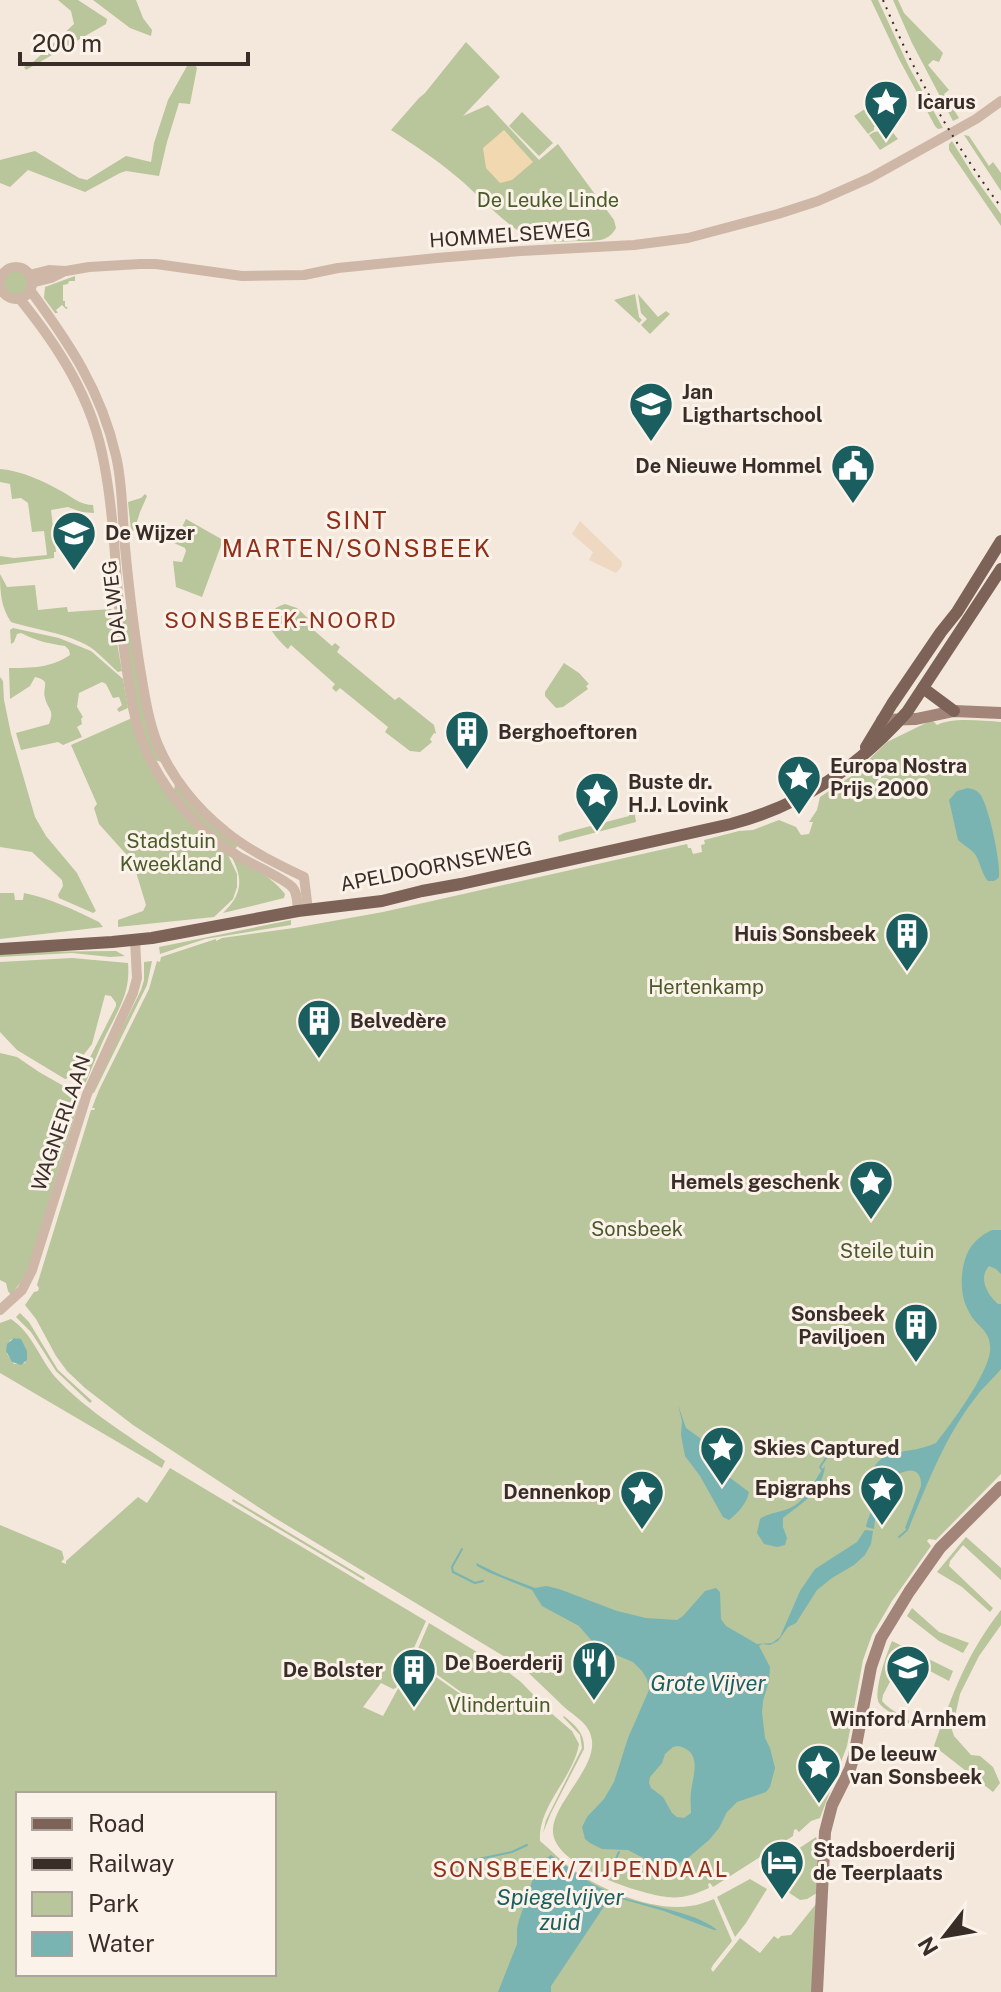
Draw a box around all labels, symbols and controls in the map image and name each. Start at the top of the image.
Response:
scale bar [20,16,248,66]
text: 200 m [32,29,102,57]
place icon: Icarus [862,78,910,141]
place label: Icarus [917,90,976,114]
park label: De Leuke Linde [477,188,619,212]
street label: HOMMELSEWEG [429,217,591,253]
school or university icon: Jan Ligthartschool [627,380,675,443]
place label: Jan Ligthartschool [682,380,822,427]
public building icon: De Nieuwe Hommel [829,442,877,505]
place label: De Nieuwe Hommel [635,454,822,478]
district label: SINT MARTEN/SONSBEEK [222,506,492,562]
school or university icon: De Wijzer [50,509,98,572]
place label: De Wijzer [105,521,195,545]
street label: DALWEG [97,559,131,645]
district label: SONSBEEK-NOORD [164,607,398,633]
building icon: Berghoeftoren [443,708,491,771]
place label: Berghoeftoren [498,720,637,744]
place icon: Europa Nostra Prijs 2000 [775,753,823,816]
place label: Europa Nostra Prijs 2000 [830,754,967,801]
place icon: Buste dr. H.J. Lovink [573,770,621,833]
place label: Buste dr. H.J. Lovink [628,770,729,817]
park label: Stadstuin Kweekland [120,829,222,876]
street label: APELDOORNSEWEG [338,836,534,896]
building icon: Huis Sonsbeek [883,910,931,973]
place label: Huis Sonsbeek [734,922,876,946]
park label: Hertenkamp [648,975,764,999]
building icon: Belvedère [295,997,343,1060]
place label: Belvedère [350,1009,447,1033]
street label: WAGNERLAAN [27,1052,95,1194]
place icon: Hemels geschenk [847,1158,895,1221]
place label: Hemels geschenk [671,1170,840,1194]
park label: Sonsbeek [591,1217,683,1241]
park label: Steile tuin [840,1239,934,1263]
building icon: Sonsbeek Paviljoen [892,1301,940,1364]
place label: Sonsbeek Paviljoen [791,1302,885,1349]
place icon: Skies Captured [698,1424,746,1487]
place label: Skies Captured [753,1436,900,1460]
place icon: Epigraphs [858,1464,906,1527]
place icon: Dennenkop [618,1468,666,1531]
place label: Epigraphs [755,1476,851,1500]
place label: Dennenkop [503,1480,611,1504]
restaurant icon: De Boerderij [570,1639,618,1702]
school or university icon: Winford Arnhem [884,1643,932,1706]
building icon: De Bolster [390,1646,438,1709]
place label: De Boerderij [444,1651,563,1675]
place label: De Bolster [283,1658,383,1682]
water label: Grote Vijver [650,1670,766,1696]
park label: Vlindertuin [448,1693,550,1717]
place label: Winford Arnhem [830,1707,986,1731]
place icon: De leeuw van Sonsbeek [795,1742,843,1805]
place label: De leeuw van Sonsbeek [850,1742,983,1789]
legend [16,1792,276,1976]
text: Road [88,1809,145,1837]
hotel icon: Stadsboerderij de Teerplaats [758,1838,806,1901]
place label: Stadsboerderij de Teerplaats [813,1838,955,1885]
text: Railway [88,1849,174,1877]
district label: SONSBEEK/ZIJPENDAAL [433,1856,730,1882]
water label: Spiegelvijver zuid [496,1884,624,1935]
text: Park [88,1889,139,1917]
north arrow [905,1896,985,1976]
text: Water [88,1929,155,1957]
text: N [912,1932,943,1960]

